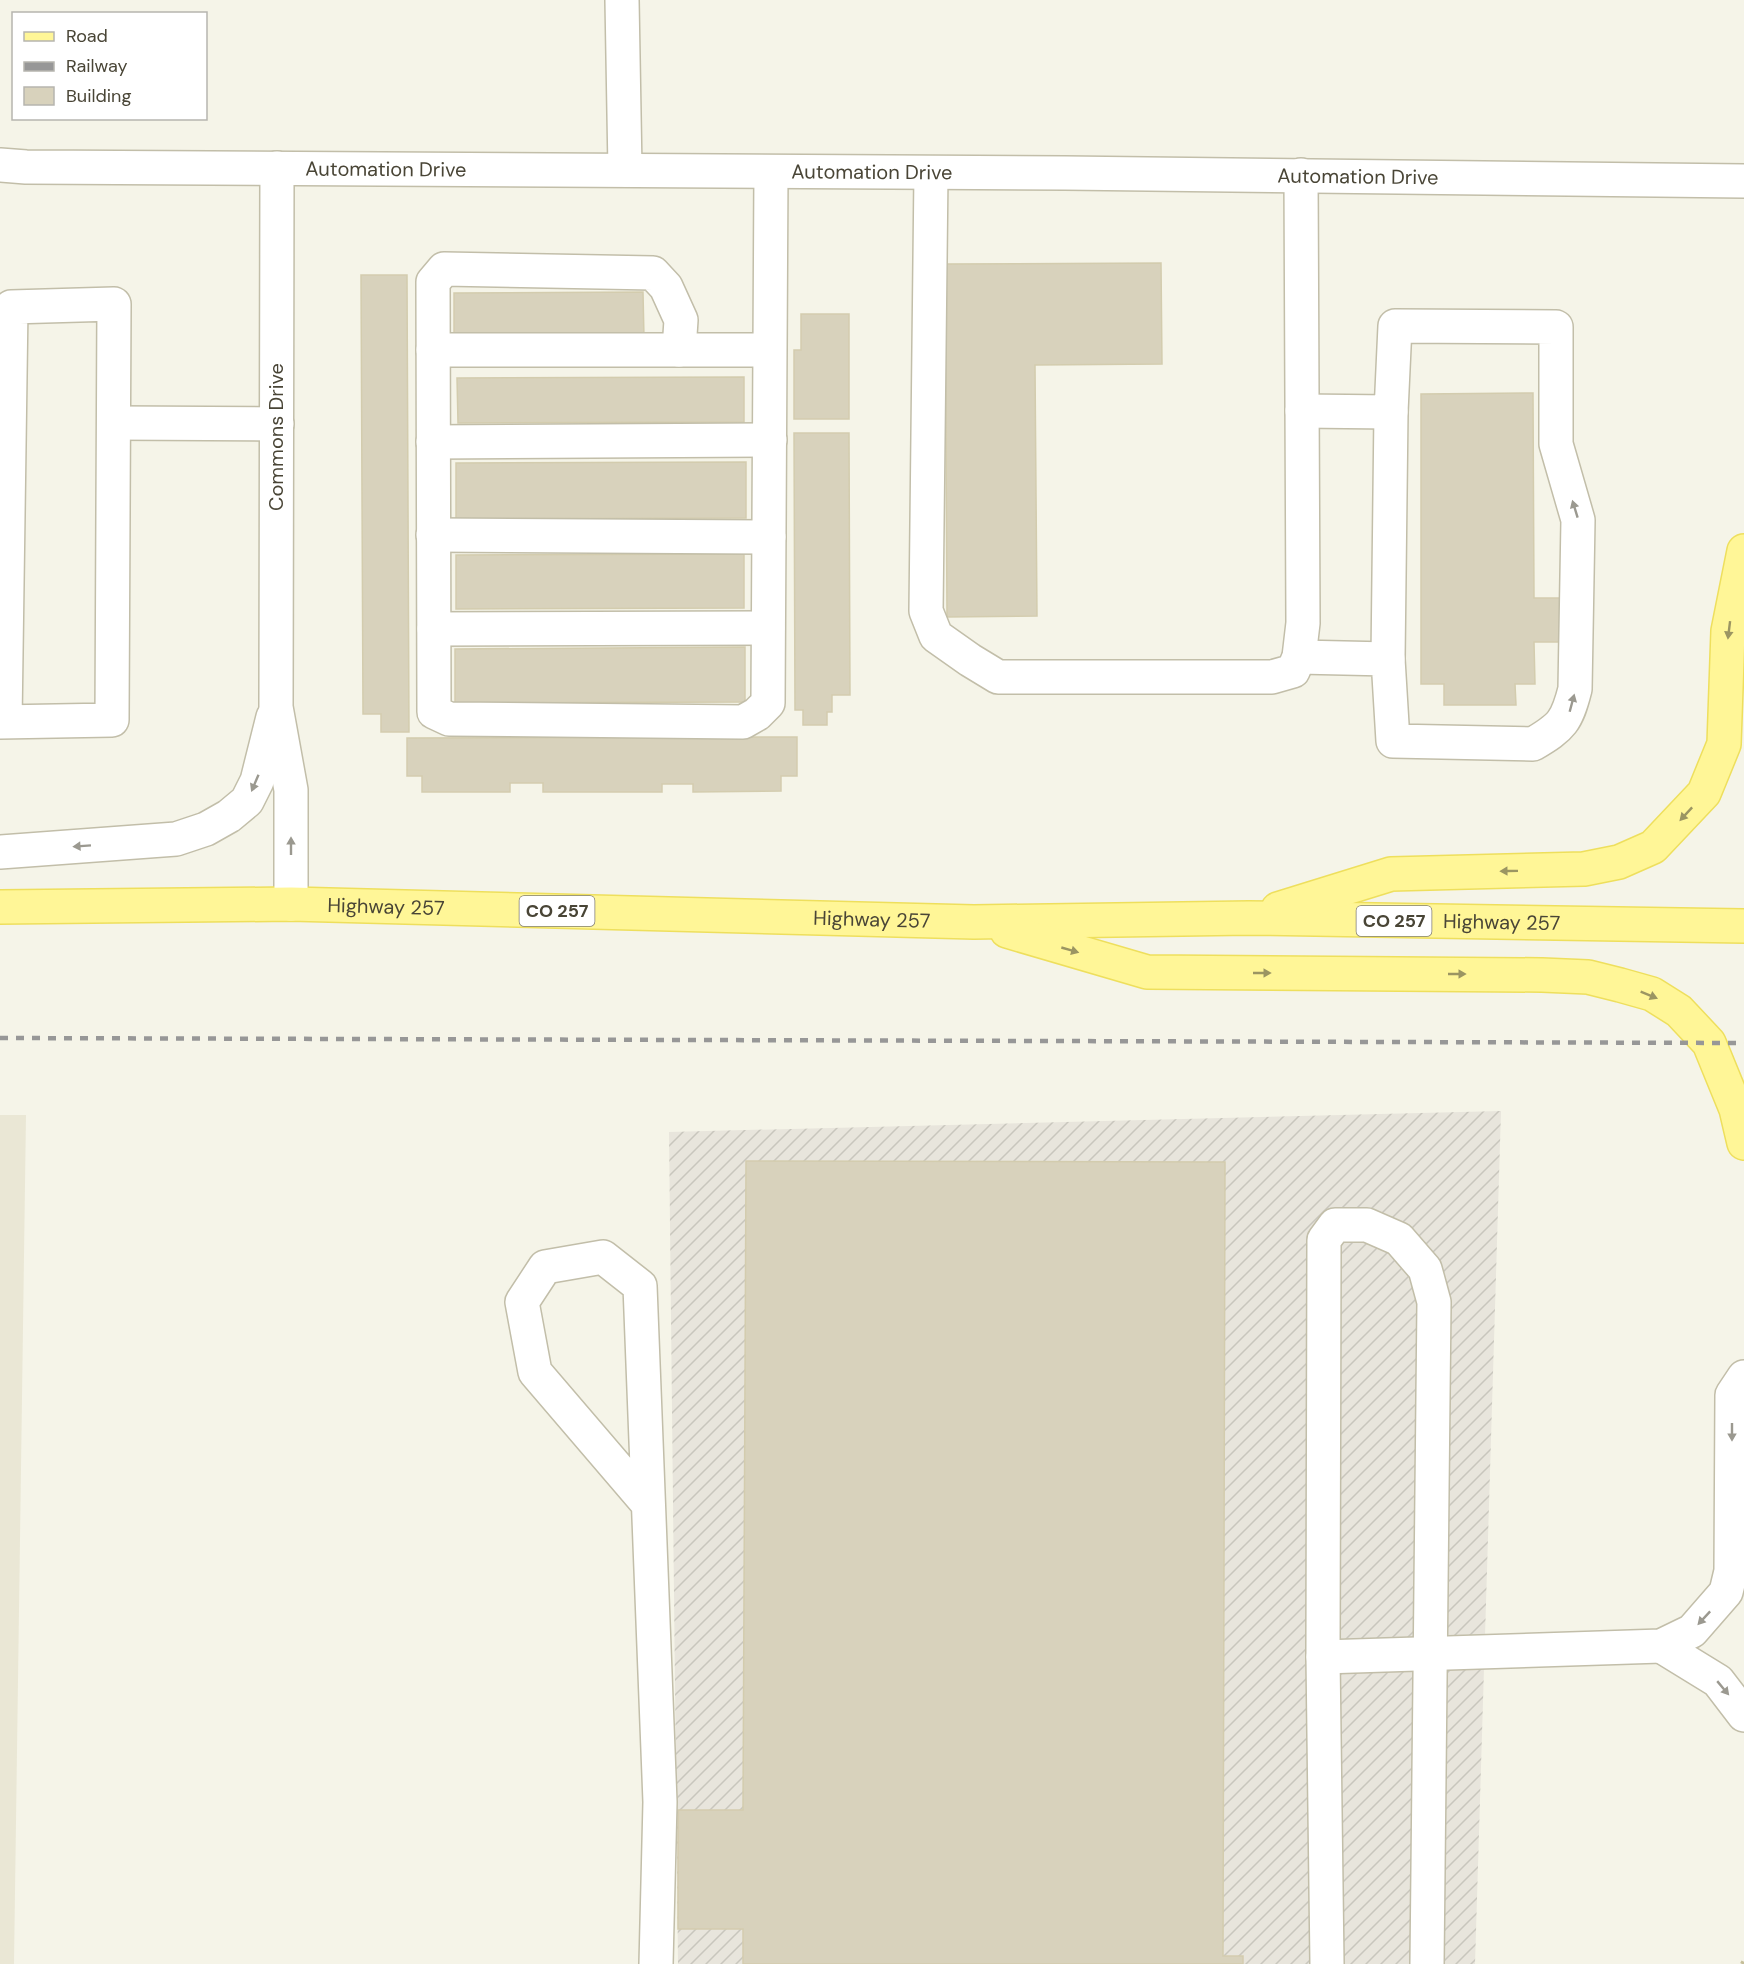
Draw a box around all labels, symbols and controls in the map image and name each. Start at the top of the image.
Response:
legend [12,12,207,120]
text: Road [66,24,108,48]
text: Railway [66,54,128,78]
text: Building [66,84,131,108]
street label: Automation Drive [305,156,467,183]
street label: Automation Drive [791,158,953,185]
street label: Automation Drive [1277,163,1439,190]
street label: Commons Drive [263,363,289,511]
one-way arrow [1570,500,1579,518]
one-way arrow [1725,620,1734,639]
one-way arrow [1567,694,1577,712]
one-way arrow [250,774,259,792]
one-way arrow [1679,806,1693,821]
one-way arrow [286,836,296,855]
one-way arrow [73,841,92,851]
one-way arrow [1500,867,1519,876]
street label: Highway 257 [327,892,445,921]
road number: CO 257 [520,896,594,926]
street label: Highway 257 [813,905,931,934]
road number: CO 257 [1356,906,1432,936]
street label: Highway 257 [1443,908,1560,936]
one-way arrow [1061,946,1079,955]
one-way arrow [1253,968,1272,978]
one-way arrow [1448,969,1467,979]
one-way arrow [1641,990,1659,1000]
one-way arrow [1727,1422,1737,1441]
one-way arrow [1697,1611,1711,1626]
one-way arrow [1716,1680,1729,1695]

